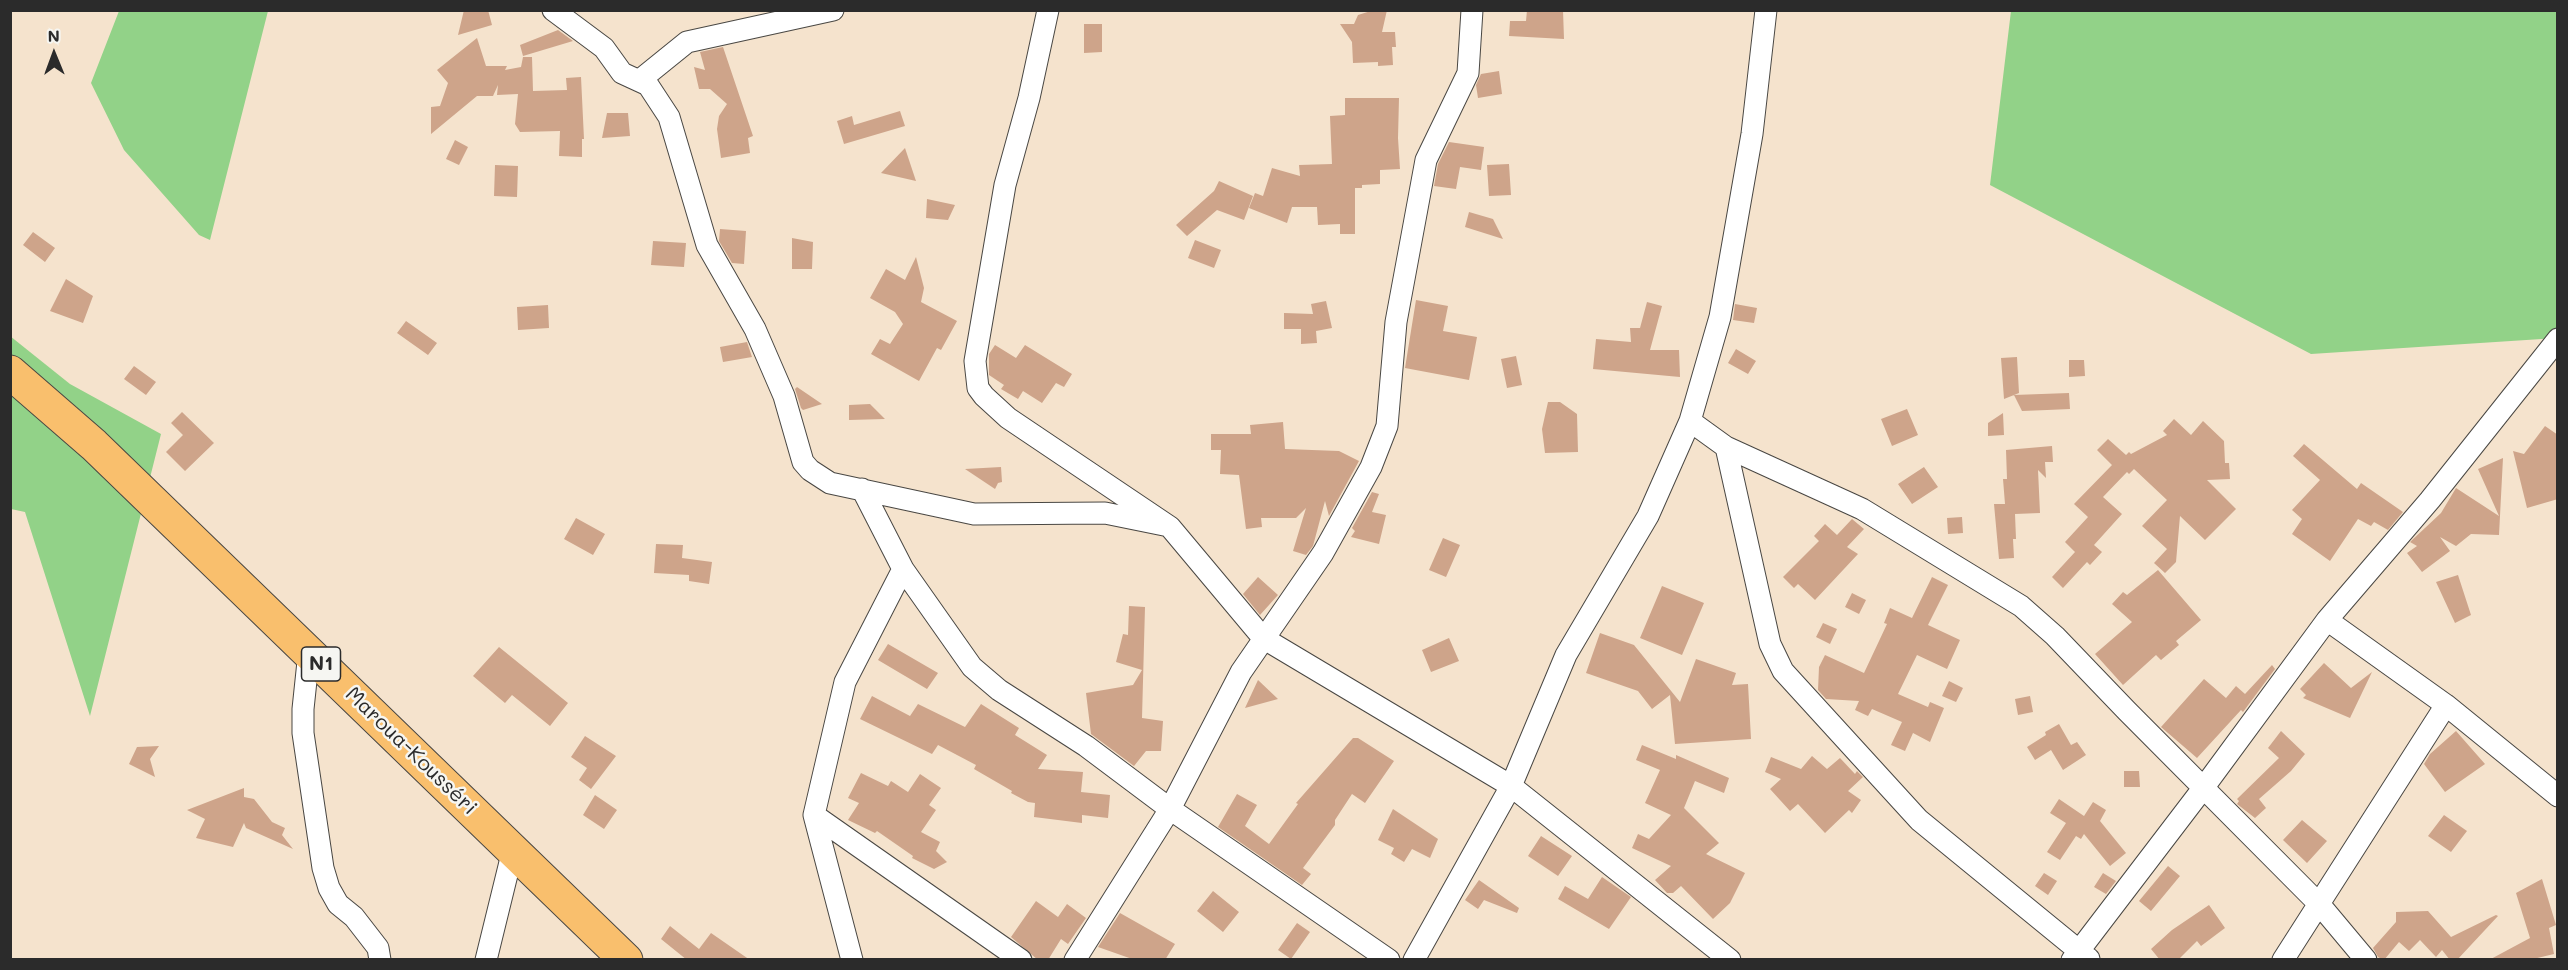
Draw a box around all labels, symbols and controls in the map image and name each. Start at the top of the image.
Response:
north arrow [24,24,84,84]
text: N [47,25,60,46]
road number: N1 [302,647,340,681]
street label: Maroua-Kousséri [340,682,482,820]

